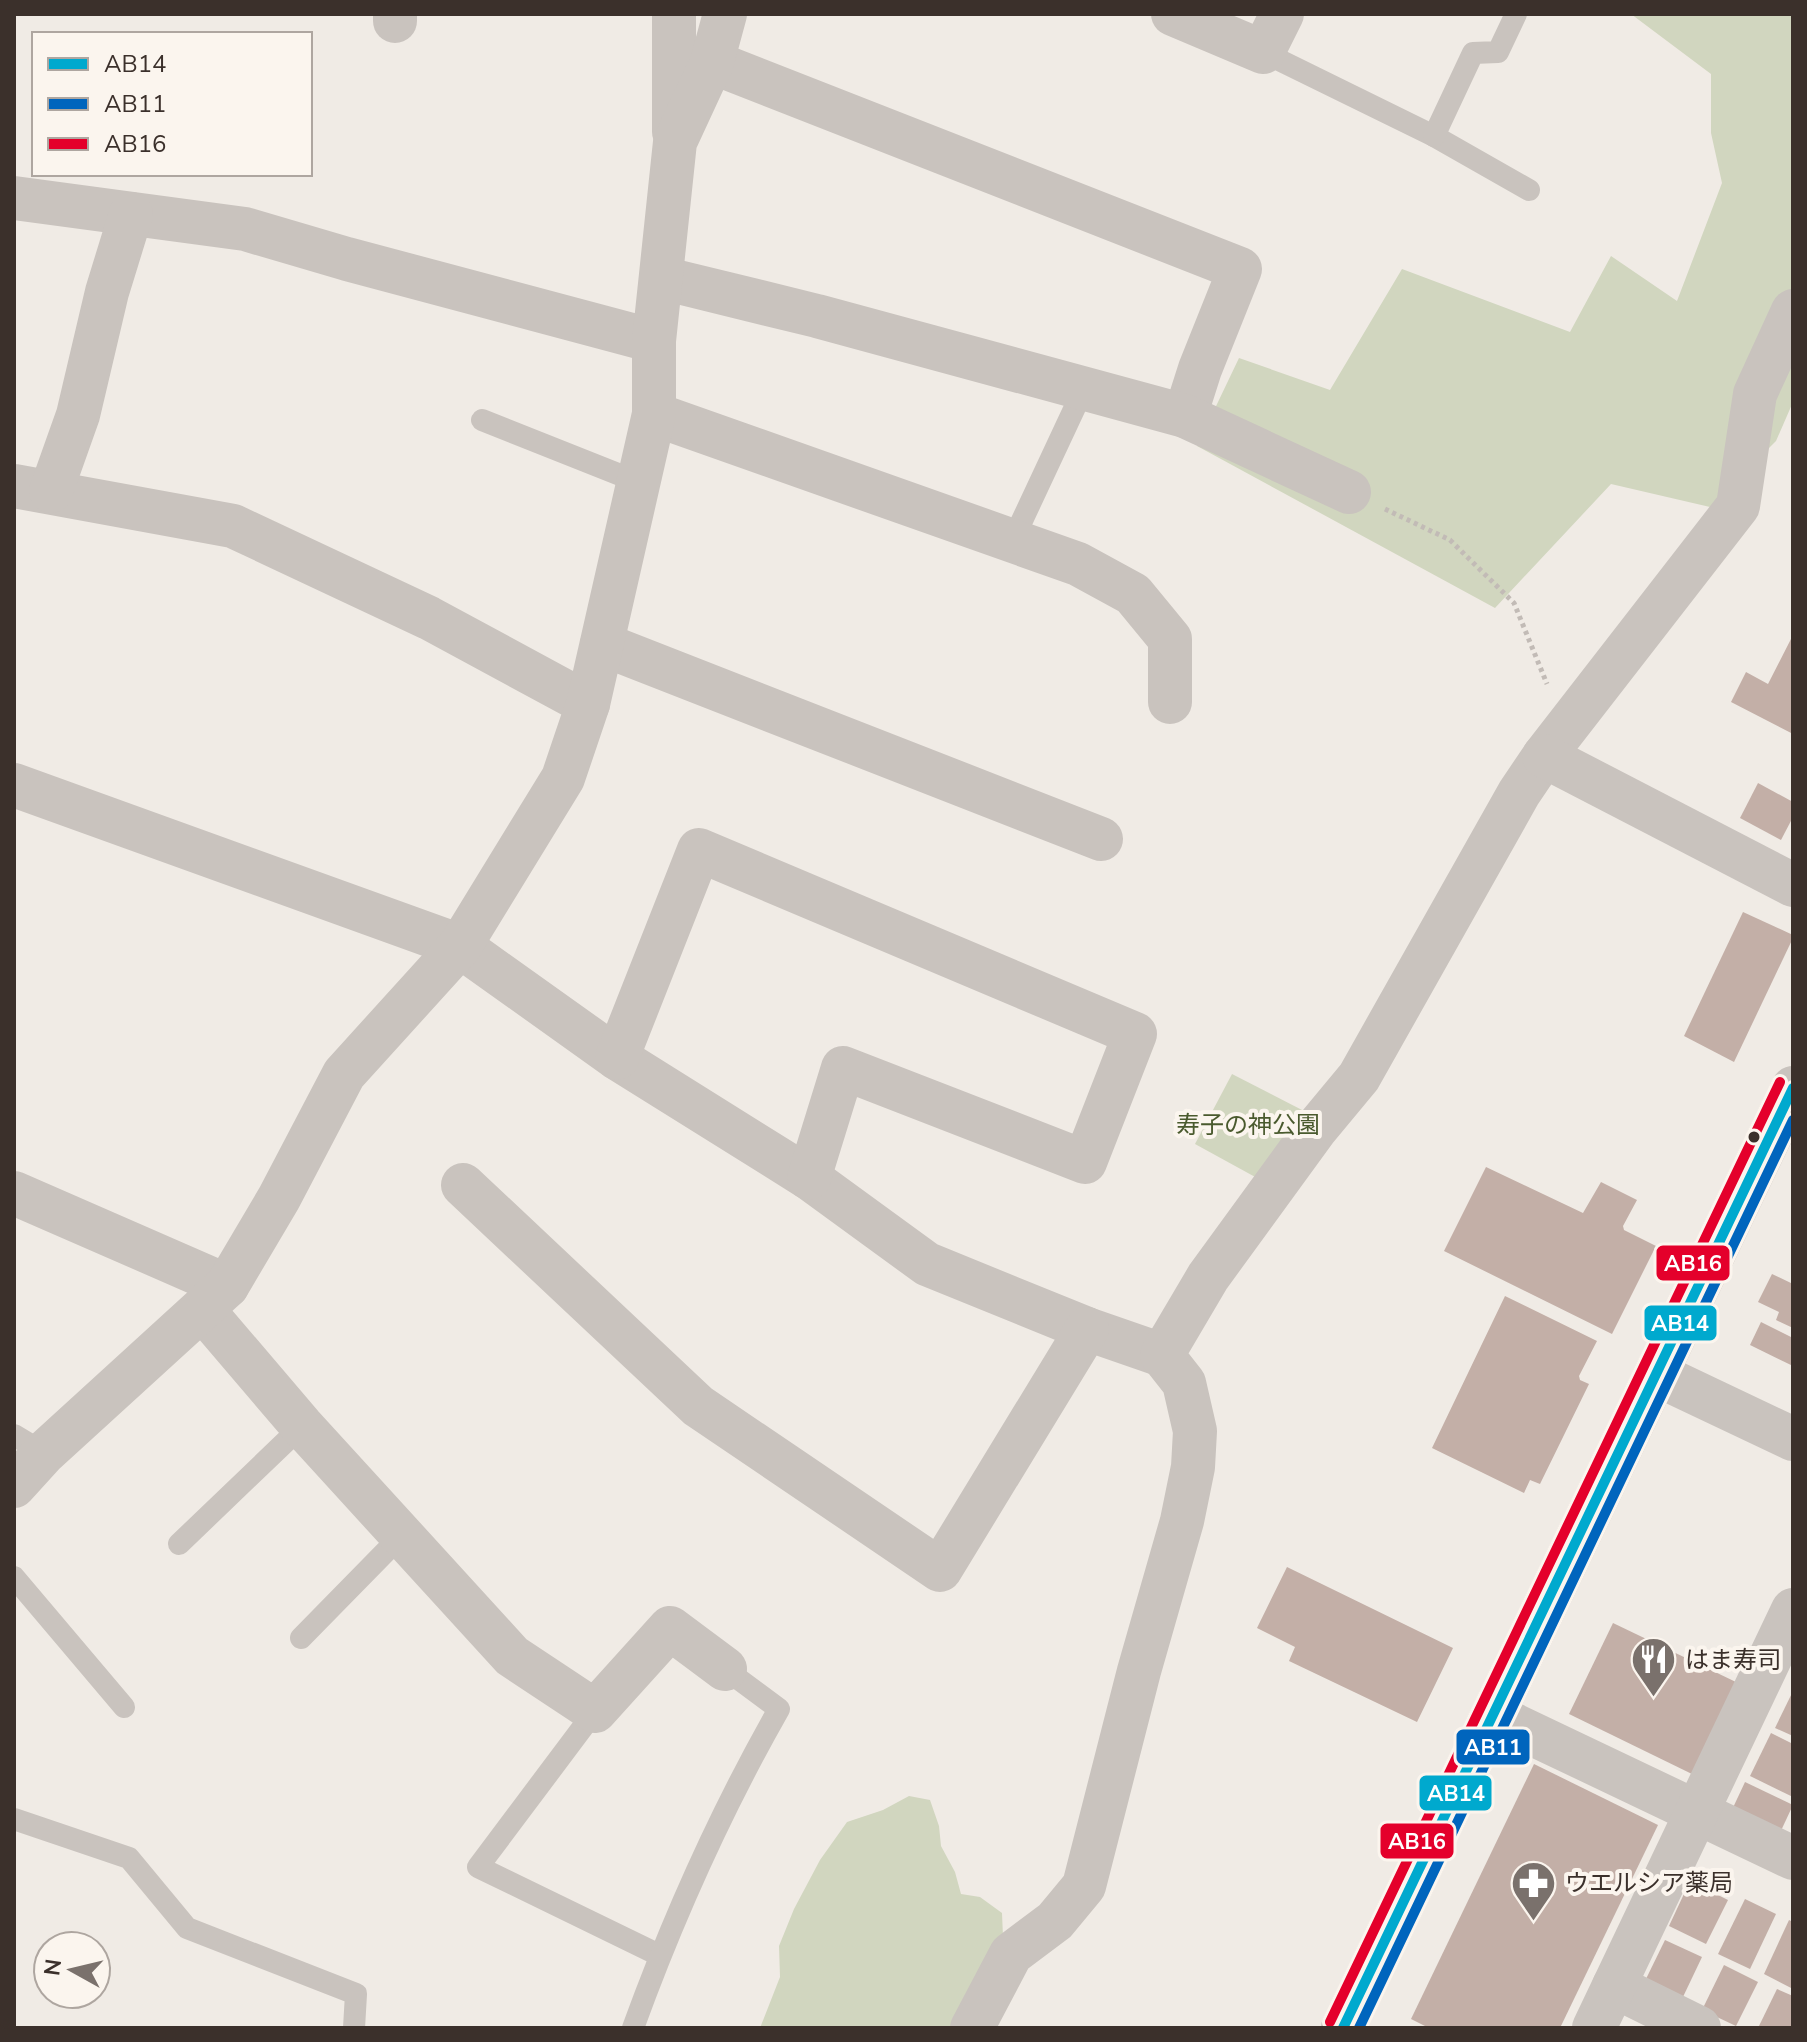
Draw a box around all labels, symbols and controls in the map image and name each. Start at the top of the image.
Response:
legend [32,32,312,176]
text: AB14 [104,48,167,80]
text: AB11 [104,88,167,120]
text: AB16 [104,128,167,160]
park label: 寿子の神公園 [1176,1109,1320,1141]
unlabelled marker [1746,1129,1762,1145]
line badge: AB16 [1655,1244,1731,1282]
text: AB16 [1664,1249,1722,1279]
line badge: AB14 [1643,1304,1718,1342]
text: AB14 [1651,1309,1709,1339]
restaurant icon: はま寿司 [1630,1636,1678,1699]
place label: はま寿司 [1685,1644,1781,1676]
line badge: AB11 [1455,1728,1531,1766]
text: AB11 [1464,1733,1522,1763]
line badge: AB14 [1418,1774,1493,1812]
text: AB14 [1427,1779,1485,1809]
line badge: AB16 [1379,1822,1455,1860]
text: AB16 [1388,1827,1446,1857]
pharmacy icon: ウエルシア薬局 [1510,1859,1558,1922]
place label: ウエルシア薬局 [1565,1867,1733,1899]
north arrow [32,1930,112,2010]
text: N [37,1957,69,1978]

